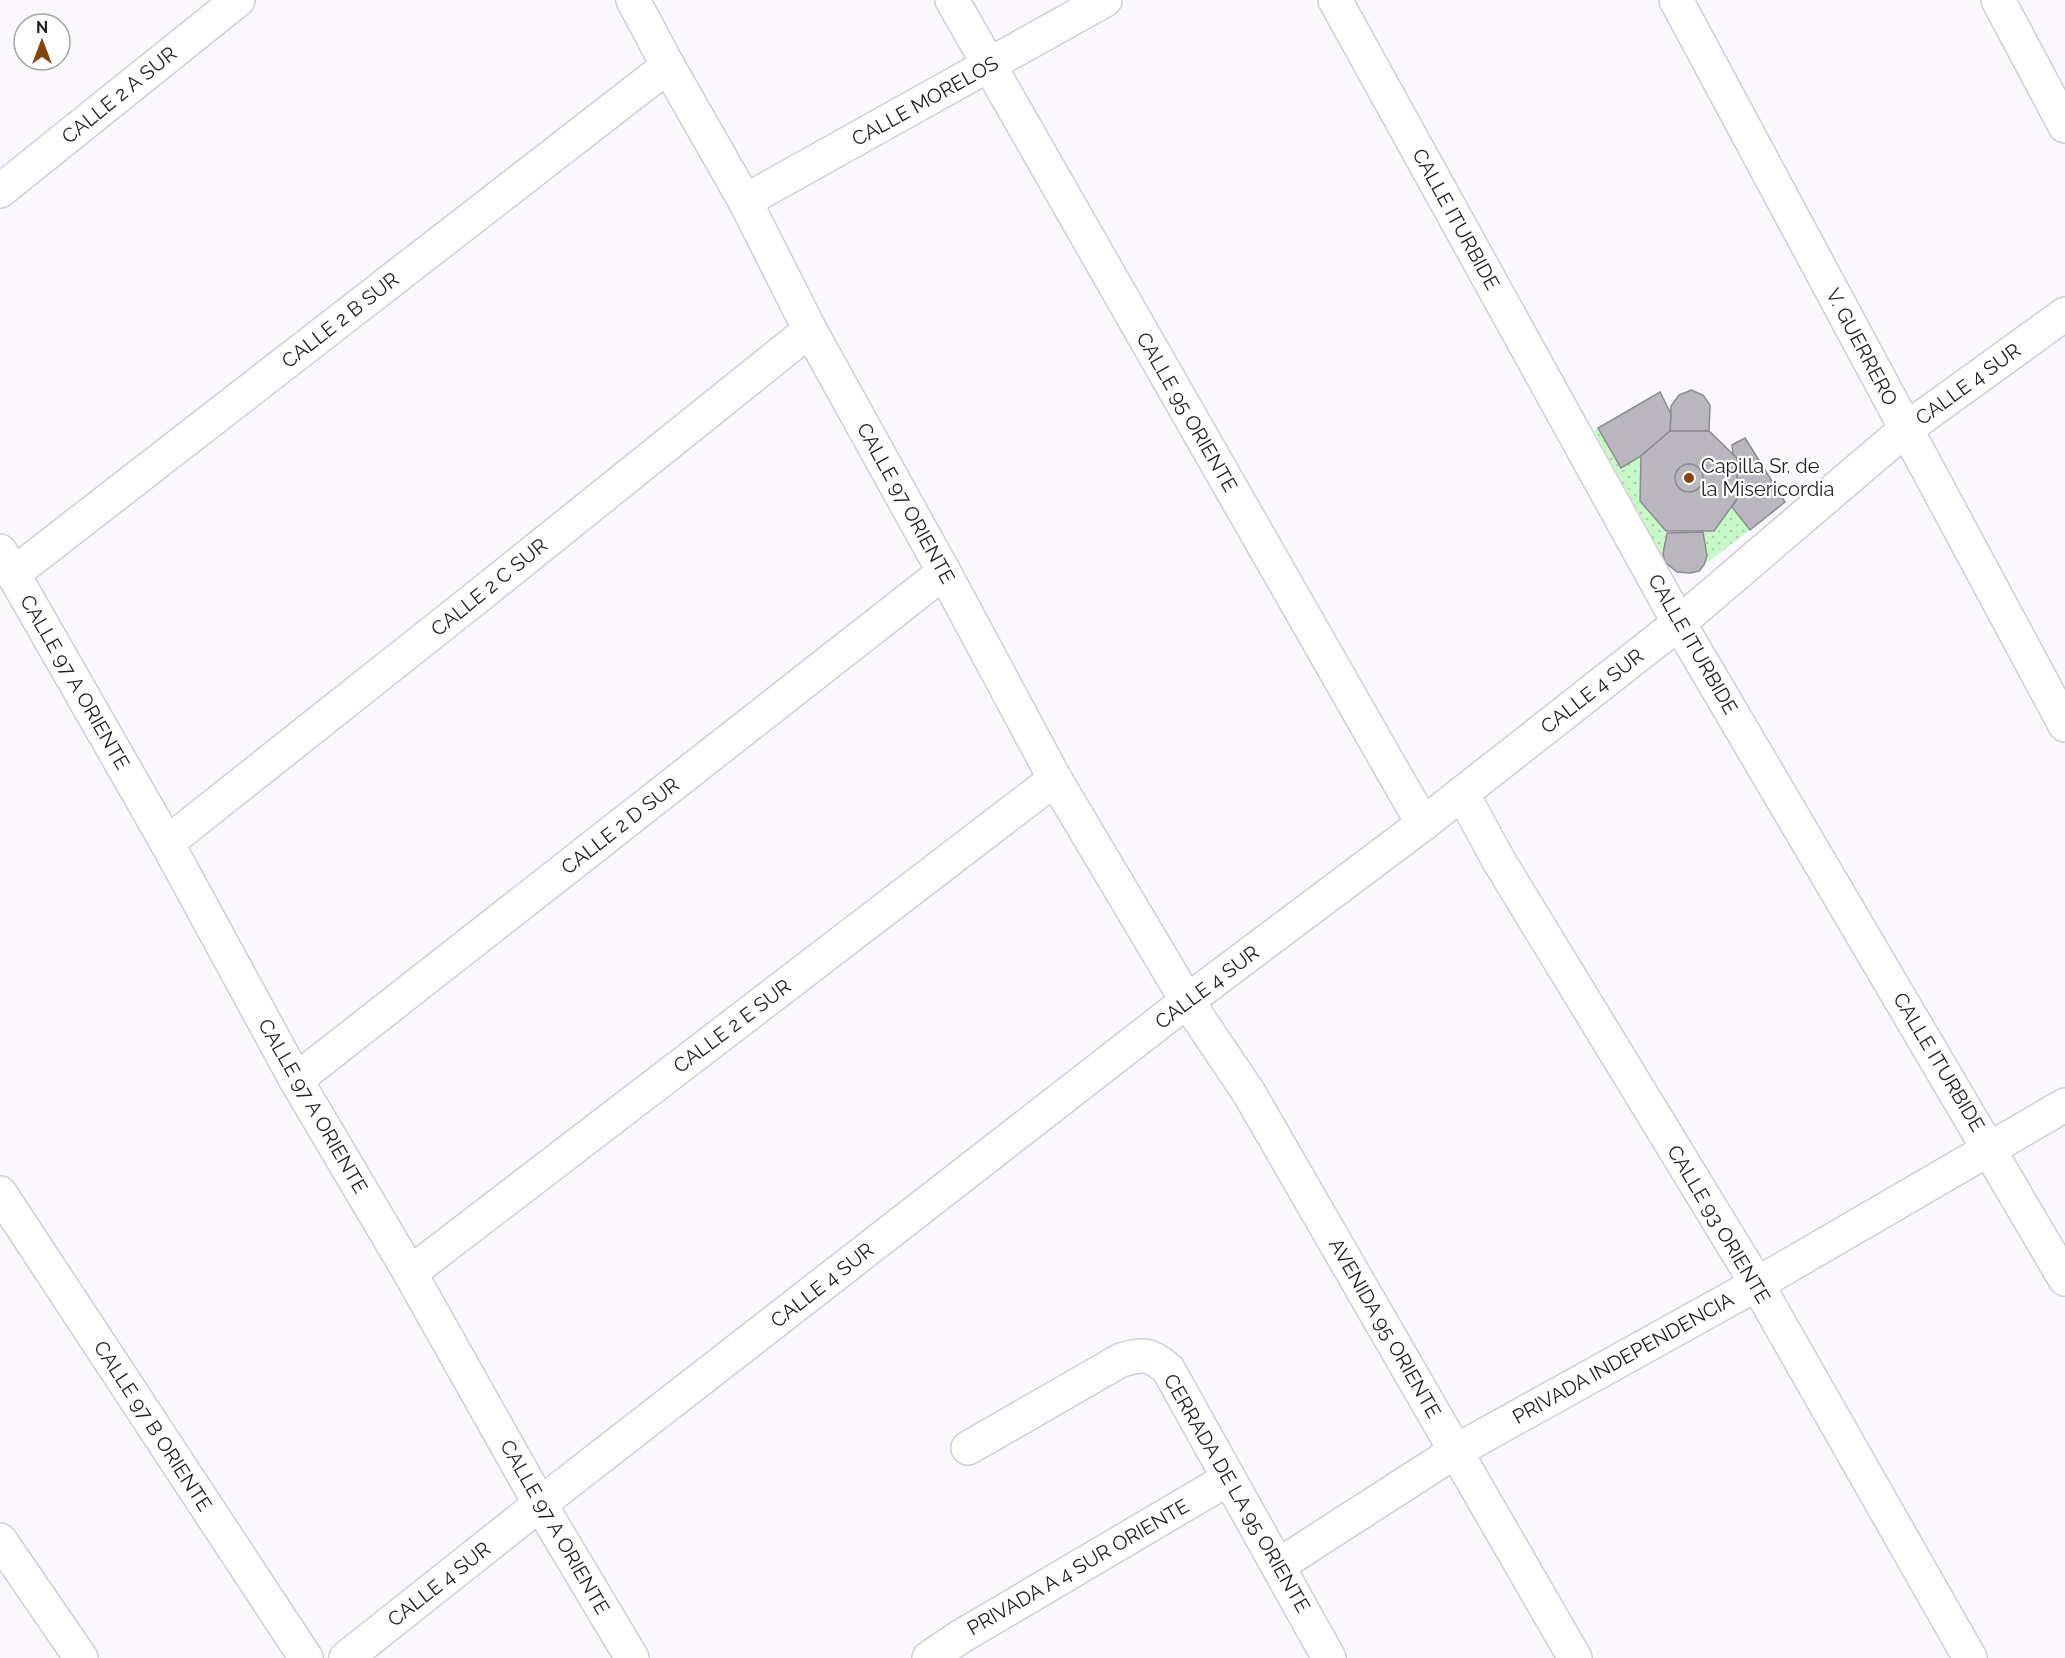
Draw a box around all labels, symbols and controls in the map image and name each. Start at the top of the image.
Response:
north arrow [12,12,72,72]
text: N [36,18,48,37]
street label: CALLE 2 A SUR [57,41,181,149]
street label: CALLE MORELOS [848,51,1002,151]
street label: CALLE ITURBIDE [1407,144,1505,294]
street label: CALLE 2 B SUR [277,267,403,373]
street label: V. GUERRERO [1821,284,1903,410]
street label: CALLE 95 ORIENTE [1132,328,1242,496]
street label: CALLE 4 SUR [1911,338,2025,430]
street label: CALLE 97 ORIENTE [852,418,960,588]
place label: Capilla Sr. de la Misericordia [1701,454,1834,501]
marker: Capilla Sr. de la Misericordia [1682,471,1696,485]
street label: CALLE 2 C SUR [426,533,552,641]
street label: CALLE ITURBIDE [1643,570,1743,718]
street label: CALLE 97 A ORIENTE [15,591,135,773]
street label: CALLE 4 SUR [1536,643,1648,739]
street label: CALLE 2 D SUR [556,773,684,879]
street label: CALLE 4 SUR [1150,940,1264,1034]
street label: CALLE 2 E SUR [669,974,795,1078]
street label: CALLE ITURBIDE [1888,988,1990,1136]
street label: CALLE 97 A ORIENTE [253,1015,373,1197]
street label: CALLE 93 ORIENTE [1662,1141,1776,1307]
street label: AVENIDA 95 ORIENTE [1324,1234,1446,1422]
street label: CALLE 4 SUR [766,1237,878,1333]
street label: PRIVADA INDEPENDENCIA [1508,1287,1738,1429]
street label: CALLE 97 B ORIENTE [89,1336,217,1516]
street label: CERRADA DE LA 95 ORIENTE [1159,1370,1315,1616]
street label: CALLE 97 A ORIENTE [495,1436,615,1618]
street label: PRIVADA A 4 SUR ORIENTE [963,1494,1193,1640]
street label: CALLE 4 SUR [383,1536,495,1632]

